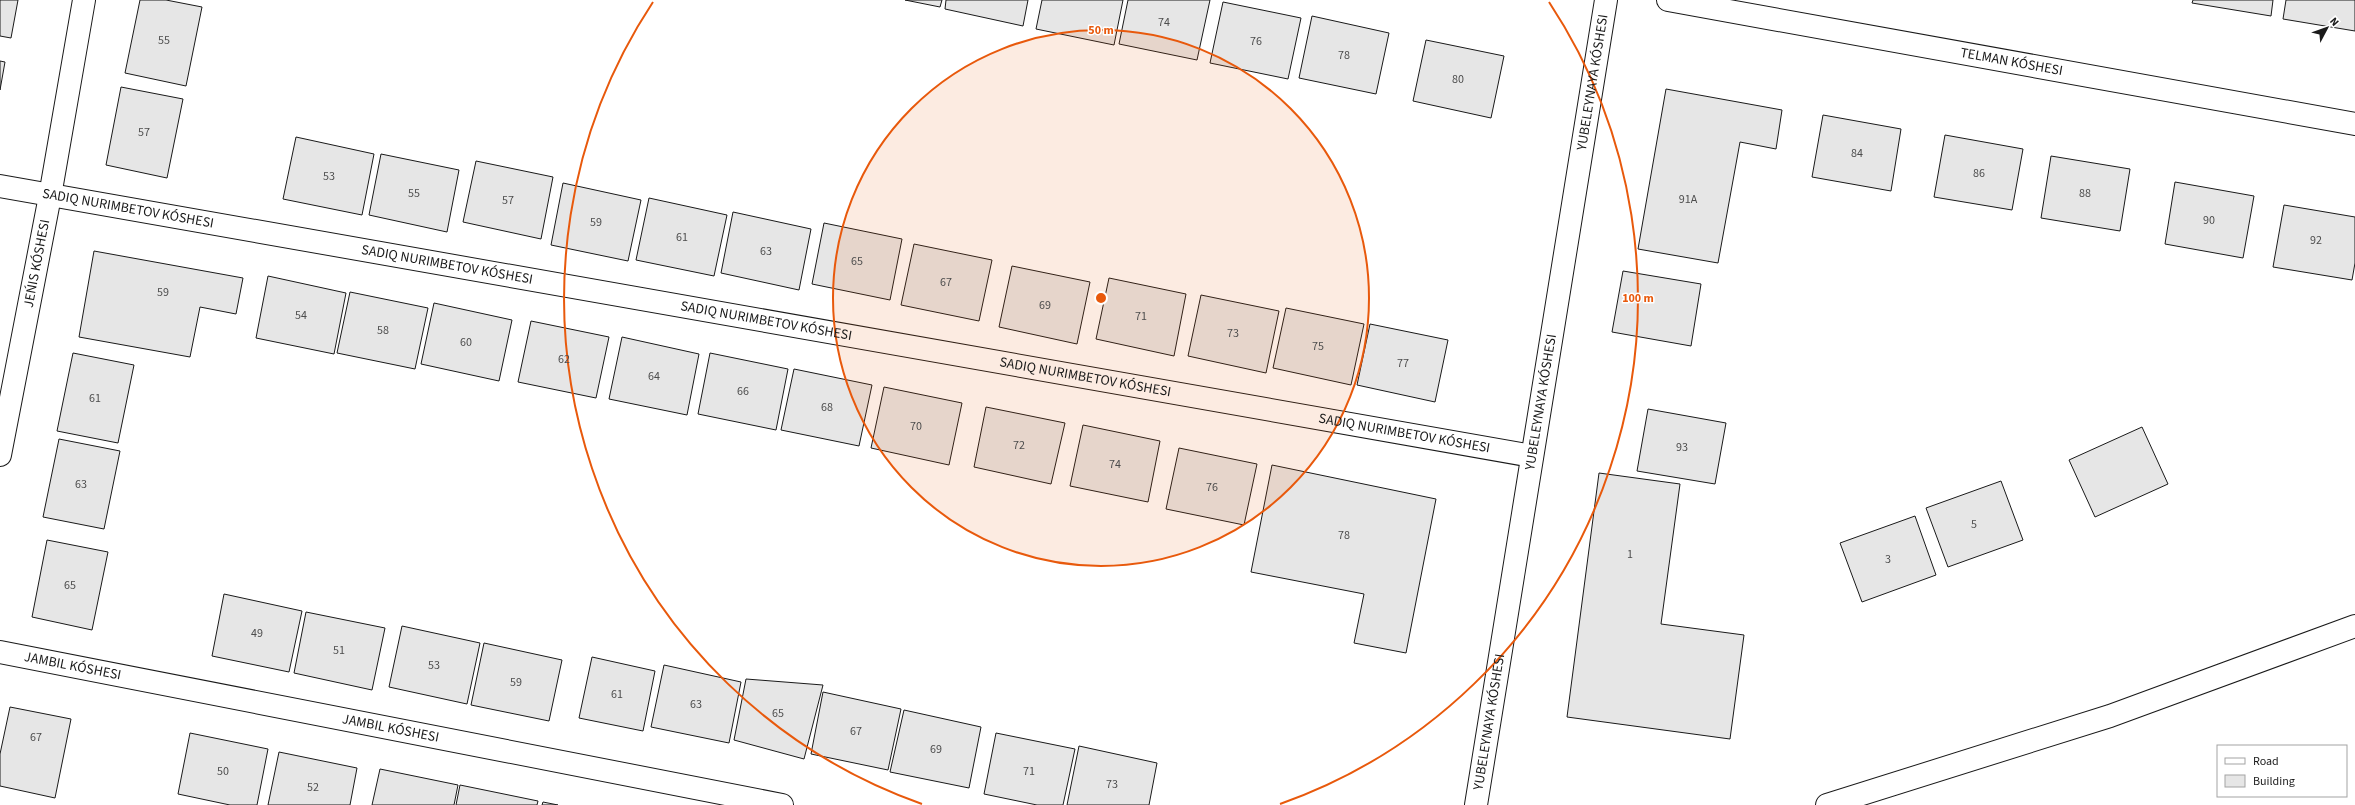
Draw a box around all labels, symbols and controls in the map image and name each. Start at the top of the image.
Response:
north arrow [2307,8,2347,48]
street label: YUBELEYNAYA KÓSHESI [1572,13,1614,153]
house number: 74 [1158,14,1170,31]
text: N [2326,14,2342,29]
text: 50 m [1088,22,1114,39]
house number: 55 [158,32,170,49]
house number: 76 [1250,33,1262,50]
street label: TELMAN KÓSHESI [1959,43,2064,81]
house number: 78 [1338,47,1350,64]
house number: 80 [1452,71,1464,88]
house number: 57 [138,124,150,141]
house number: 84 [1851,145,1863,162]
house number: 86 [1973,165,1985,182]
house number: 53 [323,168,335,185]
street label: SADIQ NURIMBETOV KÓSHESI [41,184,215,233]
house number: 55 [408,185,420,202]
house number: 88 [2079,185,2091,202]
house number: 91A [1679,191,1698,208]
house number: 57 [502,192,514,209]
house number: 90 [2203,212,2215,229]
house number: 59 [590,214,602,231]
street label: JEŃIS KÓSHESI [19,218,55,309]
house number: 61 [676,229,688,246]
house number: 92 [2310,232,2322,249]
street label: SADIQ NURIMBETOV KÓSHESI [360,240,534,290]
house number: 63 [760,243,772,260]
house number: 65 [851,253,863,270]
house number: 67 [940,274,952,291]
house number: 59 [157,284,169,301]
text: 100 m [1622,290,1654,307]
centre of rings [1094,291,1108,305]
street label: SADIQ NURIMBETOV KÓSHESI [679,296,853,346]
house number: 69 [1039,297,1051,314]
house number: 54 [295,307,307,324]
house number: 71 [1135,308,1147,325]
house number: 58 [377,322,389,339]
house number: 73 [1227,325,1239,342]
street label: YUBELEYNAYA KÓSHESI [1520,333,1562,473]
house number: 60 [460,334,472,351]
house number: 75 [1312,338,1324,355]
house number: 62 [558,351,570,368]
street label: SADIQ NURIMBETOV KÓSHESI [998,352,1173,402]
house number: 77 [1397,355,1409,372]
house number: 64 [648,368,660,385]
house number: 66 [737,383,749,400]
house number: 61 [89,390,101,407]
house number: 68 [821,399,833,416]
street label: SADIQ NURIMBETOV KÓSHESI [1317,409,1492,458]
house number: 70 [910,418,922,435]
house number: 72 [1013,437,1025,454]
house number: 93 [1676,439,1688,456]
house number: 74 [1109,456,1121,473]
house number: 63 [75,476,87,493]
house number: 76 [1206,479,1218,496]
house number: 5 [1971,516,1977,533]
house number: 78 [1338,527,1350,544]
house number: 1 [1627,546,1633,563]
house number: 3 [1885,551,1891,568]
house number: 65 [64,577,76,594]
house number: 49 [251,625,263,642]
house number: 51 [333,642,345,659]
street label: JAMBIL KÓSHESI [22,647,123,685]
street label: YUBELEYNAYA KÓSHESI [1468,652,1510,793]
house number: 53 [428,657,440,674]
house number: 59 [510,674,522,691]
house number: 61 [611,686,623,703]
house number: 63 [690,696,702,713]
house number: 65 [772,705,784,722]
street label: JAMBIL KÓSHESI [340,709,441,748]
house number: 67 [850,723,862,740]
house number: 67 [30,729,42,746]
house number: 69 [930,741,942,758]
legend [2217,745,2347,797]
text: Road [2253,753,2279,770]
house number: 50 [217,763,229,780]
house number: 71 [1023,763,1035,780]
text: Building [2253,773,2295,790]
house number: 73 [1106,776,1118,793]
house number: 52 [307,779,319,796]

